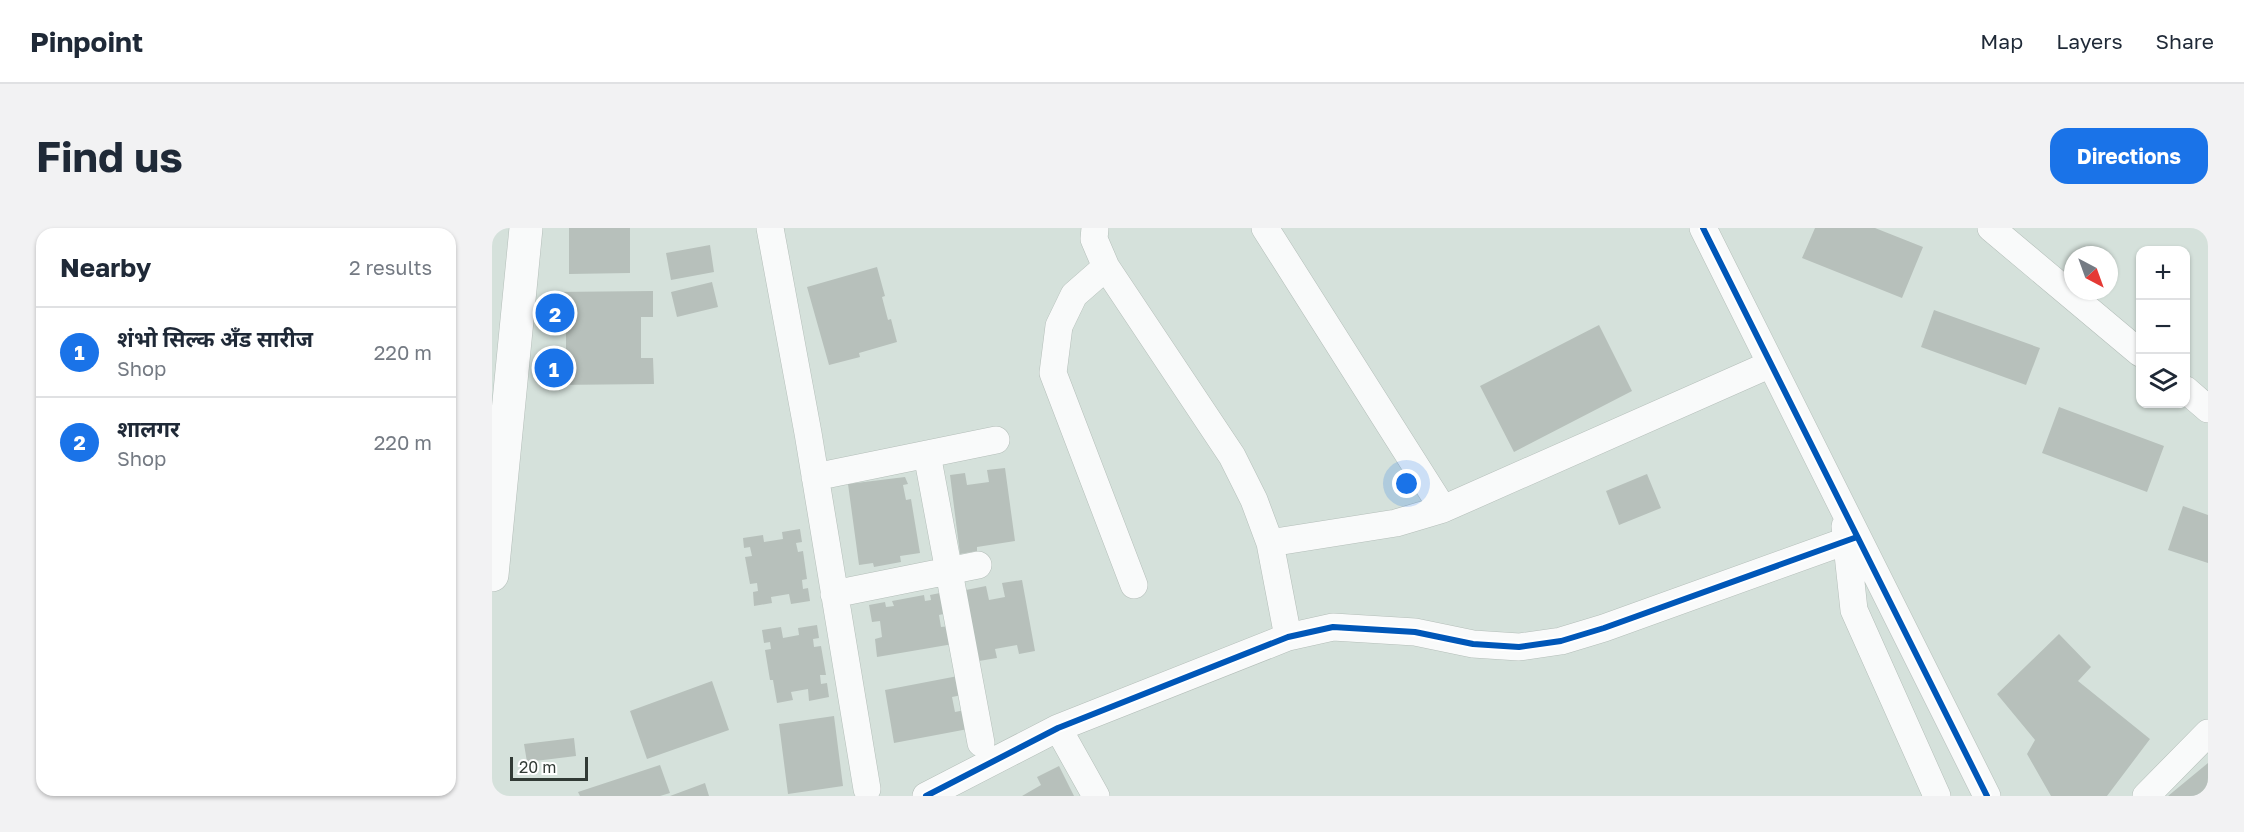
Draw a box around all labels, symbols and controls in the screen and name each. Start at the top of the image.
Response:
text: Pinpoint [30,25,143,58]
text: Map [1980,28,2023,54]
text: Layers [2056,28,2123,54]
text: Share [2156,28,2214,54]
button: Directions [2050,128,2208,184]
text: Find us [36,131,183,181]
north arrow [2064,246,2118,300]
map controls [2136,246,2190,408]
button: + [2136,246,2190,300]
text: Nearby [60,252,151,283]
text: 2 results [349,255,432,279]
pin: 2 [536,290,574,335]
button: − [2136,300,2190,354]
text: शंभो सिल्क अँड सारीज [117,325,313,352]
text: 1 [74,340,85,364]
text: 220 m [374,340,432,364]
pin: 1 [534,346,574,390]
button: layers [2136,354,2190,408]
text: Shop [117,356,166,380]
text: शालगर [117,415,180,442]
text: 2 [73,430,86,454]
text: 220 m [374,430,432,454]
text: Shop [117,446,166,470]
your location [1392,469,1421,498]
scale bar [510,754,588,782]
text: 20 m [519,757,556,777]

